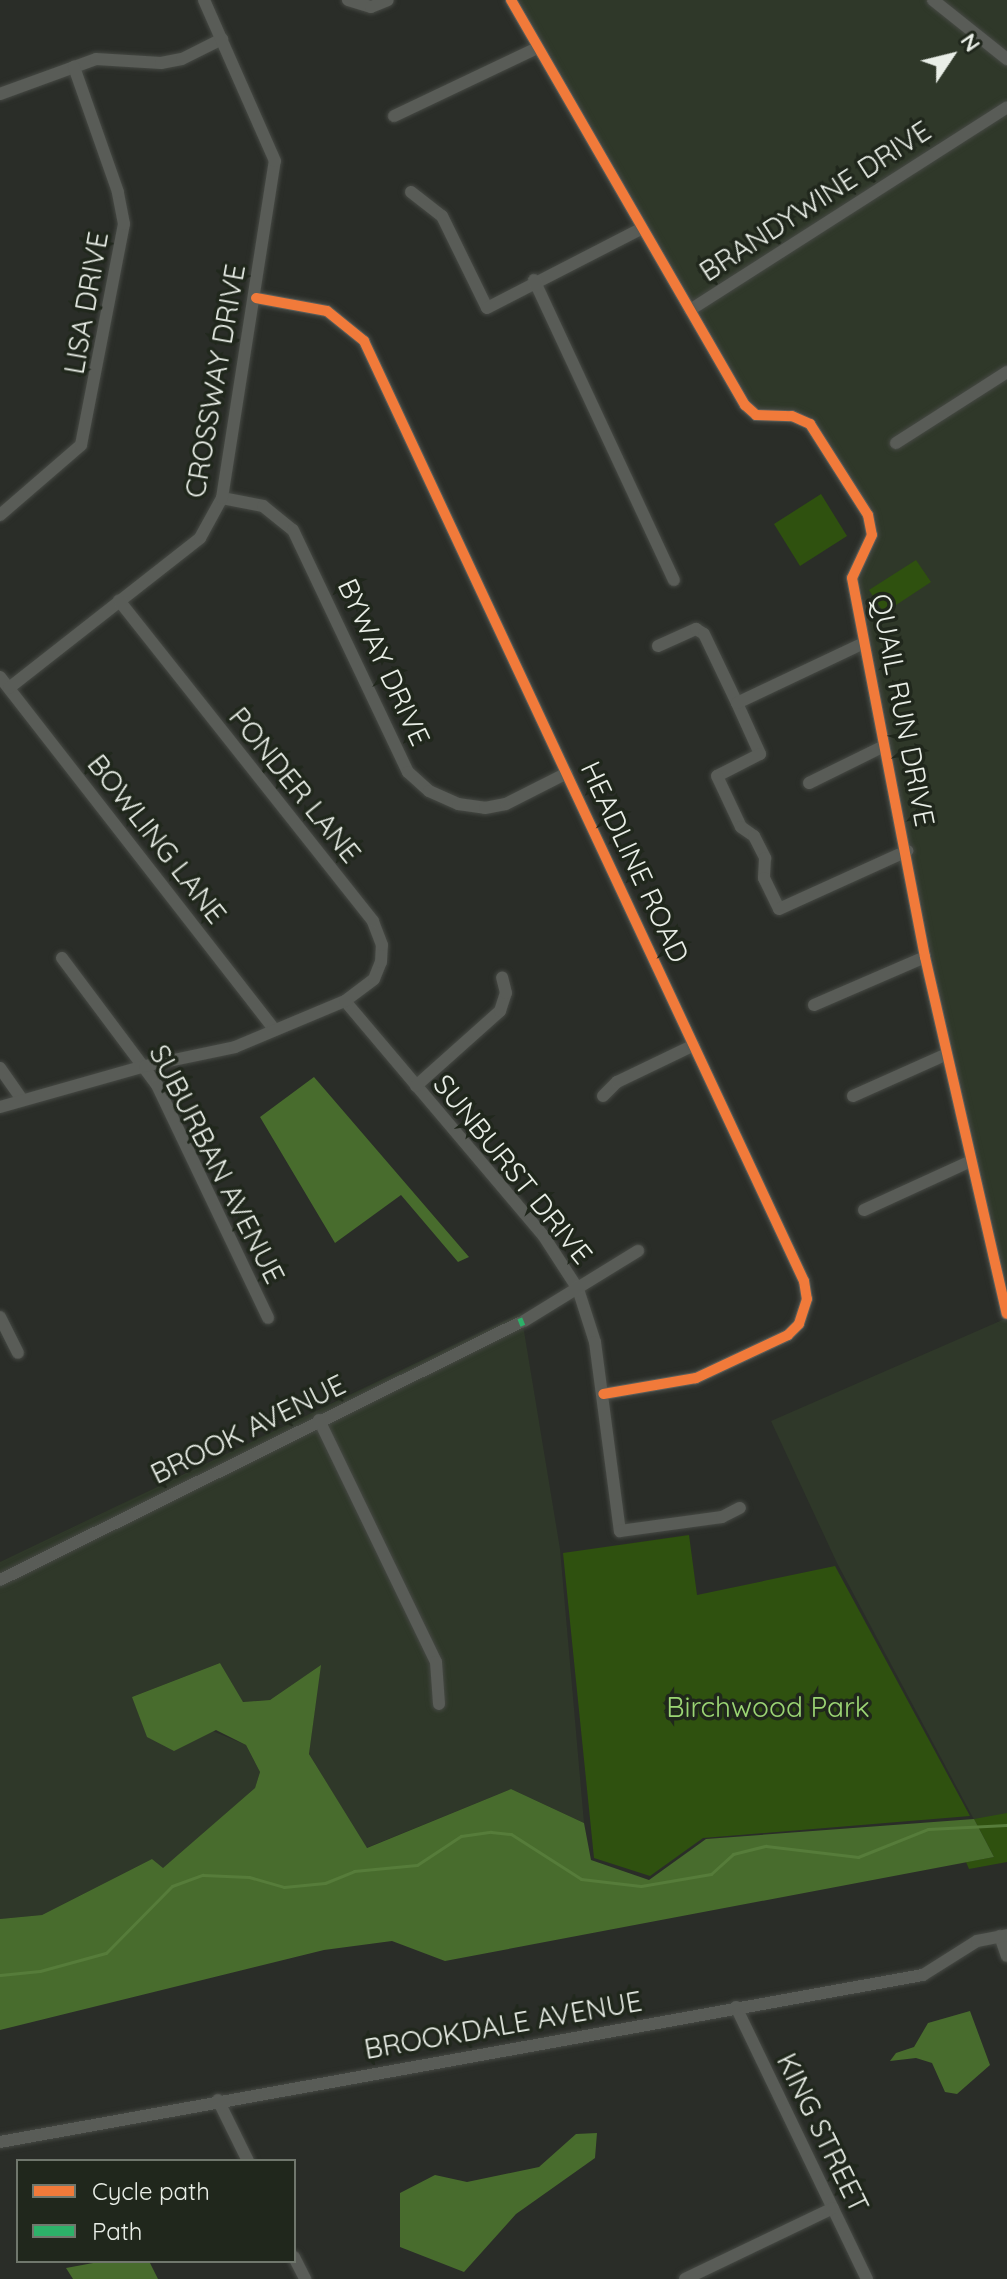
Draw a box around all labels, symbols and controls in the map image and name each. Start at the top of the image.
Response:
north arrow [911,16,991,96]
text: N [955,28,987,57]
street label: BRANDYWINE DRIVE [693,114,937,288]
street label: LISA DRIVE [57,229,115,377]
street label: CROSSWAY DRIVE [178,262,252,500]
street label: BYWAY DRIVE [331,573,437,751]
street label: QUAIL RUN DRIVE [864,591,942,829]
street label: PONDER LANE [222,700,368,870]
street label: BOWLING LANE [81,748,233,930]
street label: HEADLINE ROAD [574,756,696,968]
street label: SUBURBAN AVENUE [142,1039,292,1289]
street label: SUNBURST DRIVE [426,1068,600,1270]
street label: BROOK AVENUE [145,1367,351,1491]
park label: Birchwood Park [666,1690,870,1724]
street label: BROOKDALE AVENUE [362,1984,644,2066]
street label: KING STREET [770,2048,876,2218]
legend [16,2159,296,2263]
text: Cycle path [92,2176,210,2206]
text: Path [92,2216,143,2246]

